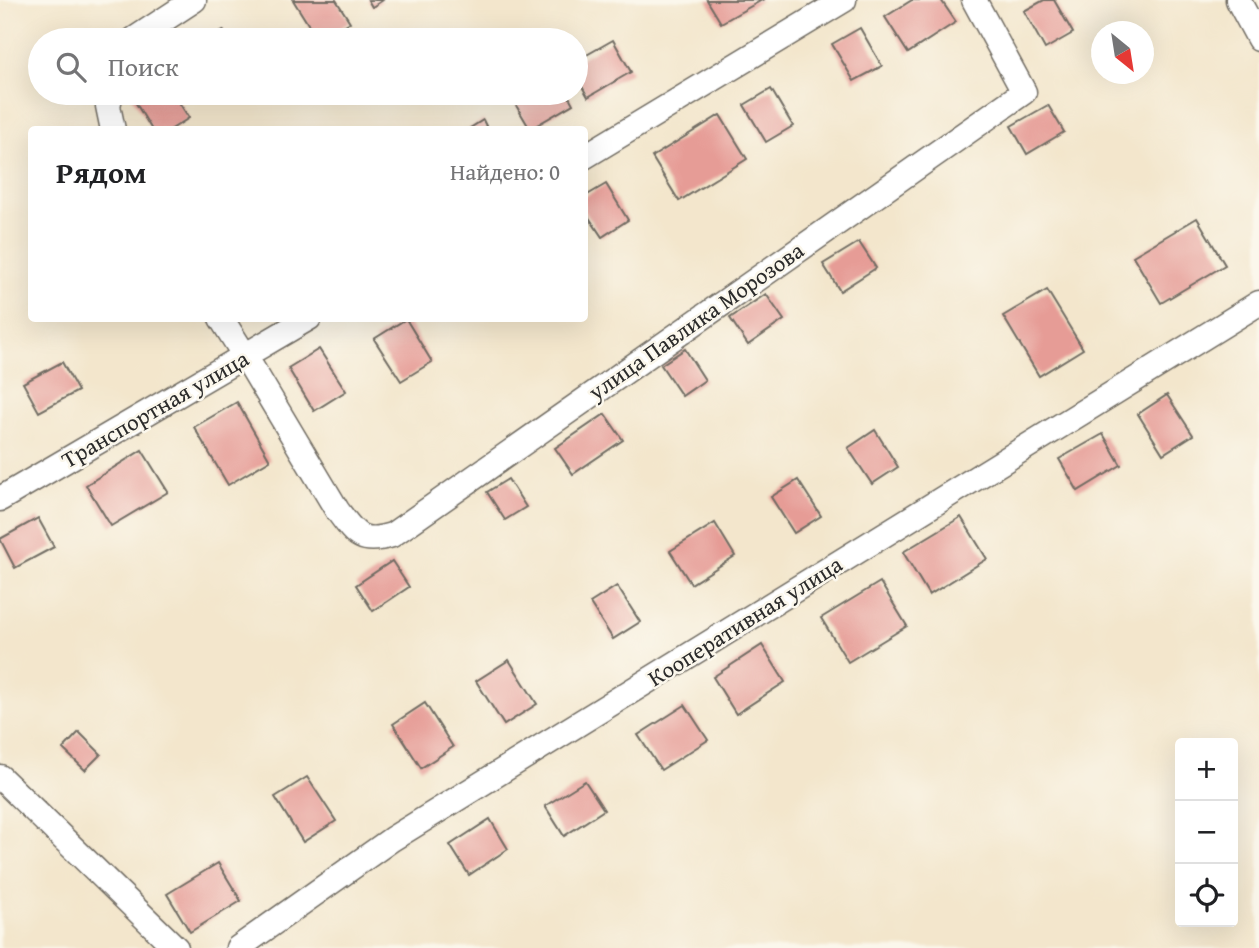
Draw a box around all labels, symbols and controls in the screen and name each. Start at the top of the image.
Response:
north arrow [1091,21,1154,84]
search box [28,28,588,105]
text: Поиск [108,47,179,86]
icon: search [52,48,90,86]
text: Рядом [56,150,147,194]
text: Найдено: 0 [450,155,560,188]
street label: улица Павлика Морозова [580,234,810,408]
street label: Транспортная улица [55,341,254,476]
street label: Кооперативная улица [641,547,848,694]
map controls [1175,738,1238,927]
button: + [1175,738,1238,801]
button: − [1175,801,1238,864]
button: locate [1175,864,1238,927]

